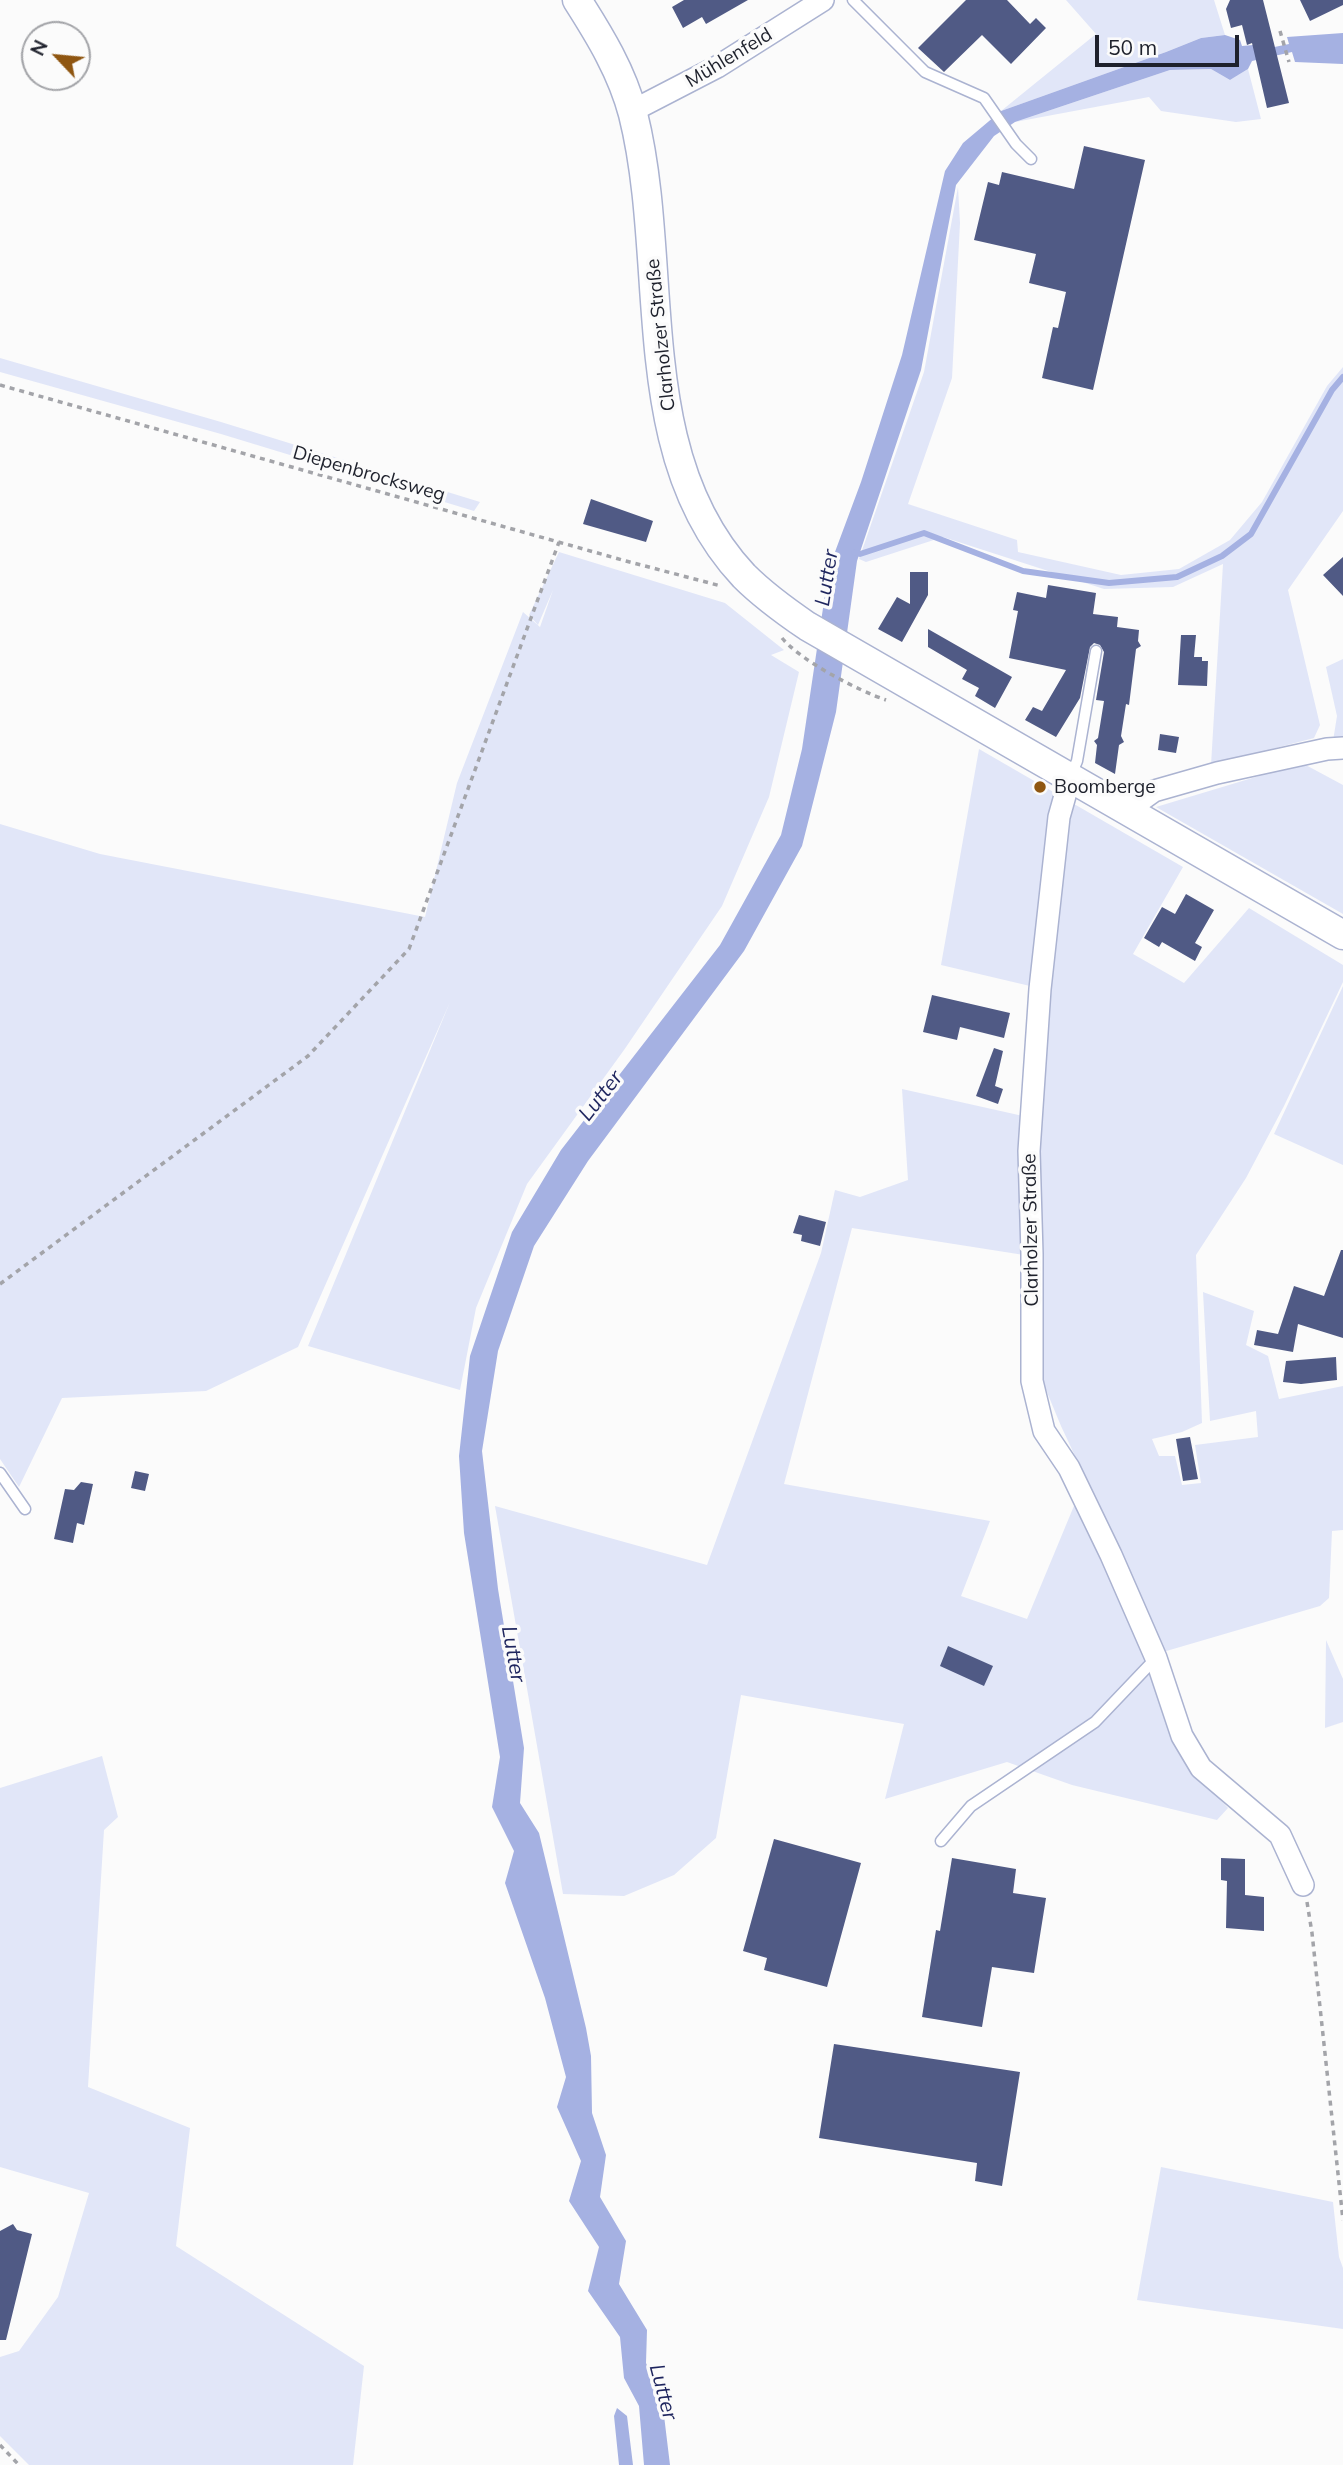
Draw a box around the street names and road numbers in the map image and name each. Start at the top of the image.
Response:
street label: Mühlenfeld [682,23,776,93]
street label: Clarholzer Straße [642,258,680,412]
street label: Diepenbrocksweg [290,441,448,507]
street label: Clarholzer Straße [1018,1153,1044,1307]

